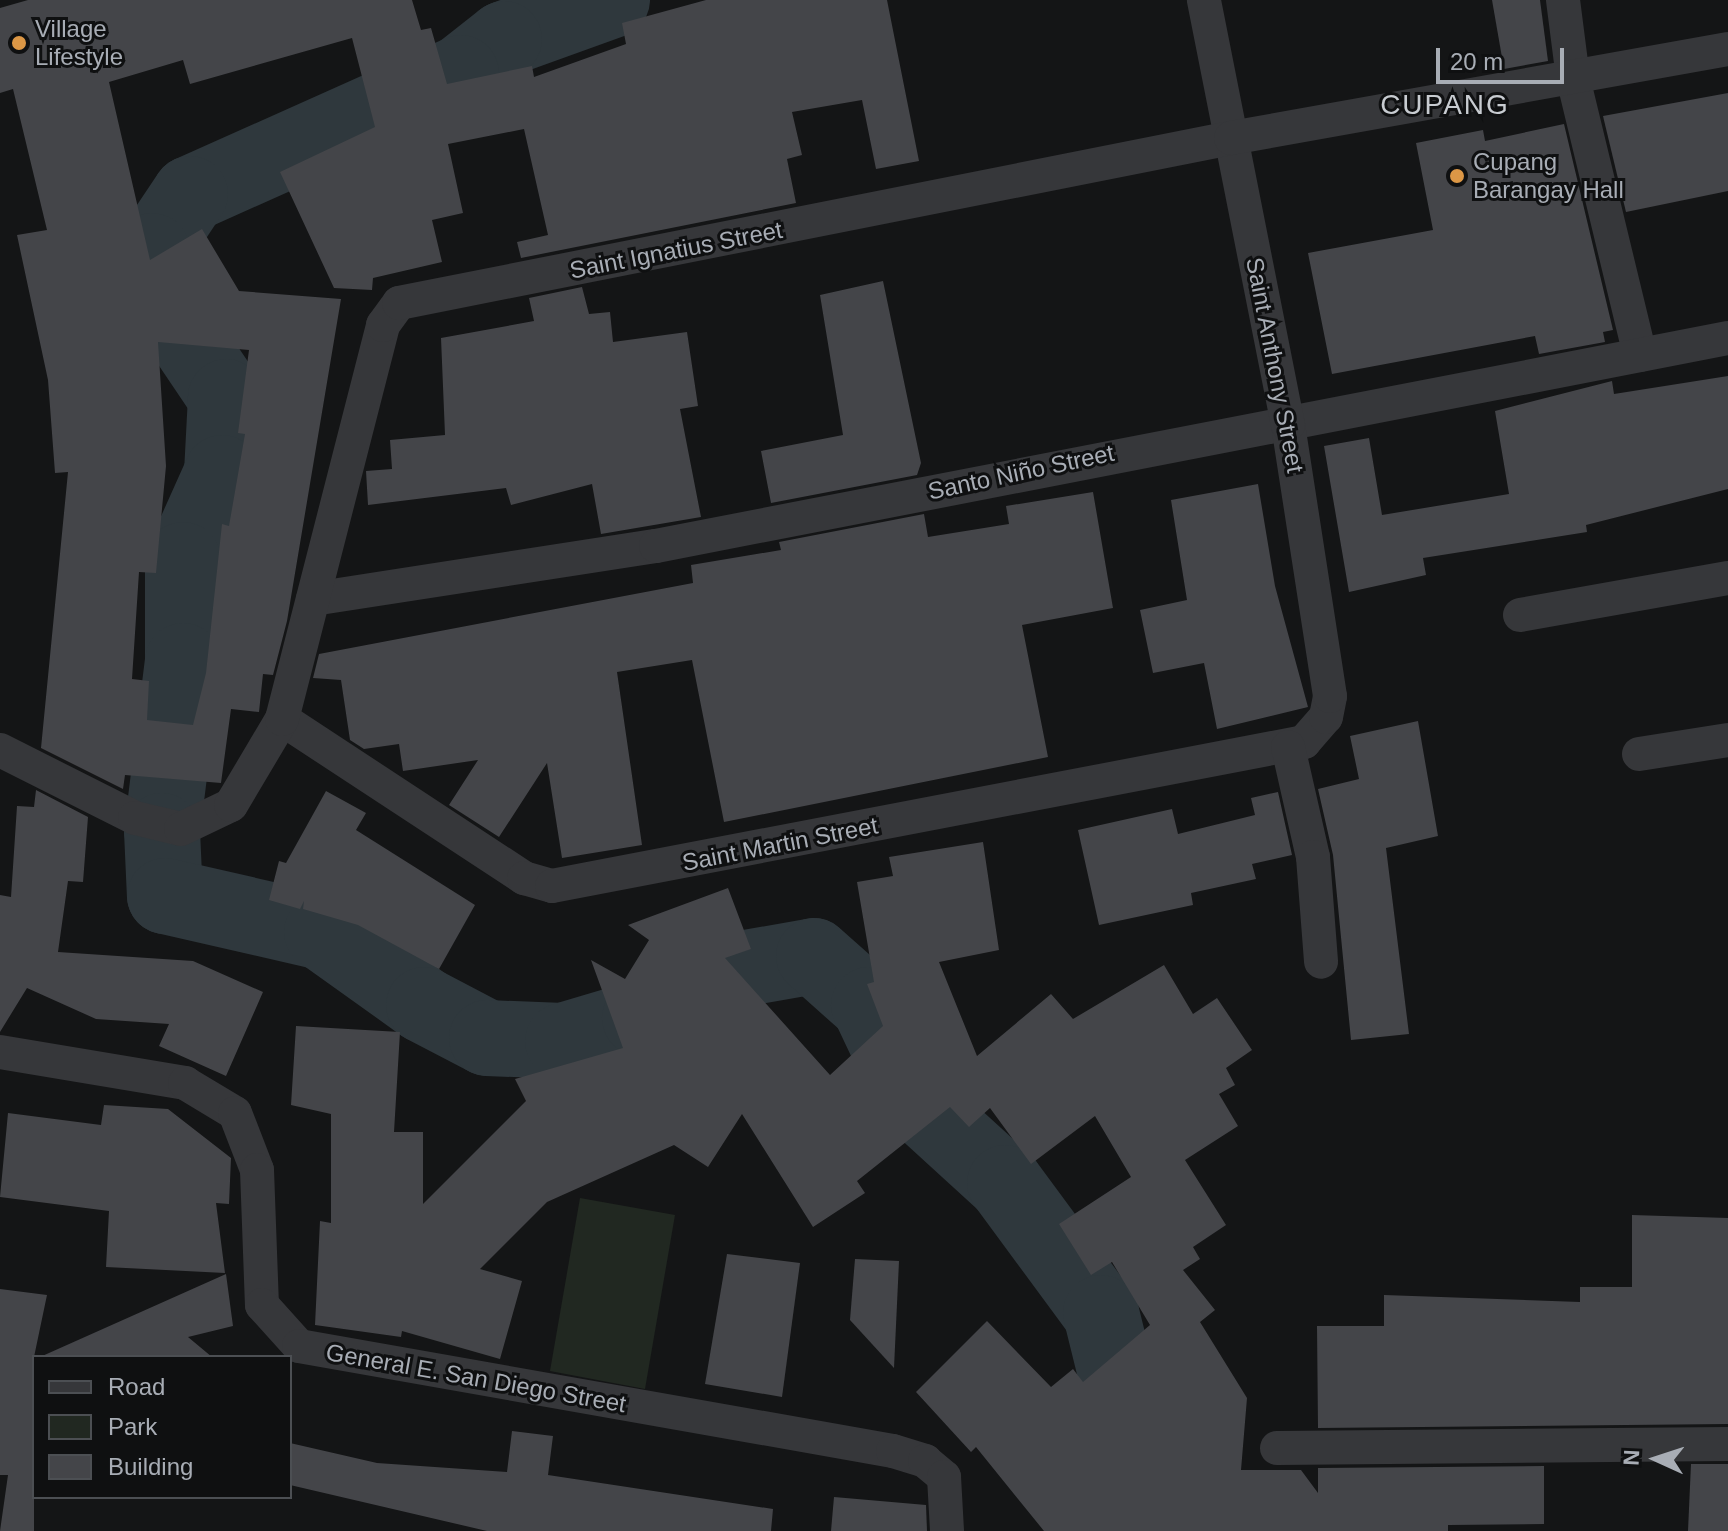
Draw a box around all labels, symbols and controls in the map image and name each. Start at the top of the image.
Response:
place label: Village Lifestyle [35,15,123,71]
scale bar [1440,32,1568,82]
marker: Village Lifestyle [10,34,28,52]
text: 20 m [1450,48,1503,75]
district label: CUPANG [1380,88,1510,122]
place label: Cupang Barangay Hall [1473,148,1624,204]
marker: Cupang Barangay Hall [1448,167,1466,185]
street label: Saint Ignatius Street [567,215,785,285]
street label: Saint Anthony Street [1240,254,1310,476]
street label: Santo Niño Street [925,438,1117,506]
street label: Saint Martin Street [680,811,880,877]
street label: General E. San Diego Street [324,1337,628,1419]
legend [32,1355,292,1499]
text: Road [108,1373,165,1400]
text: Park [108,1413,157,1440]
north arrow [1616,1419,1696,1499]
text: N [1619,1449,1644,1466]
text: Building [108,1453,193,1480]

